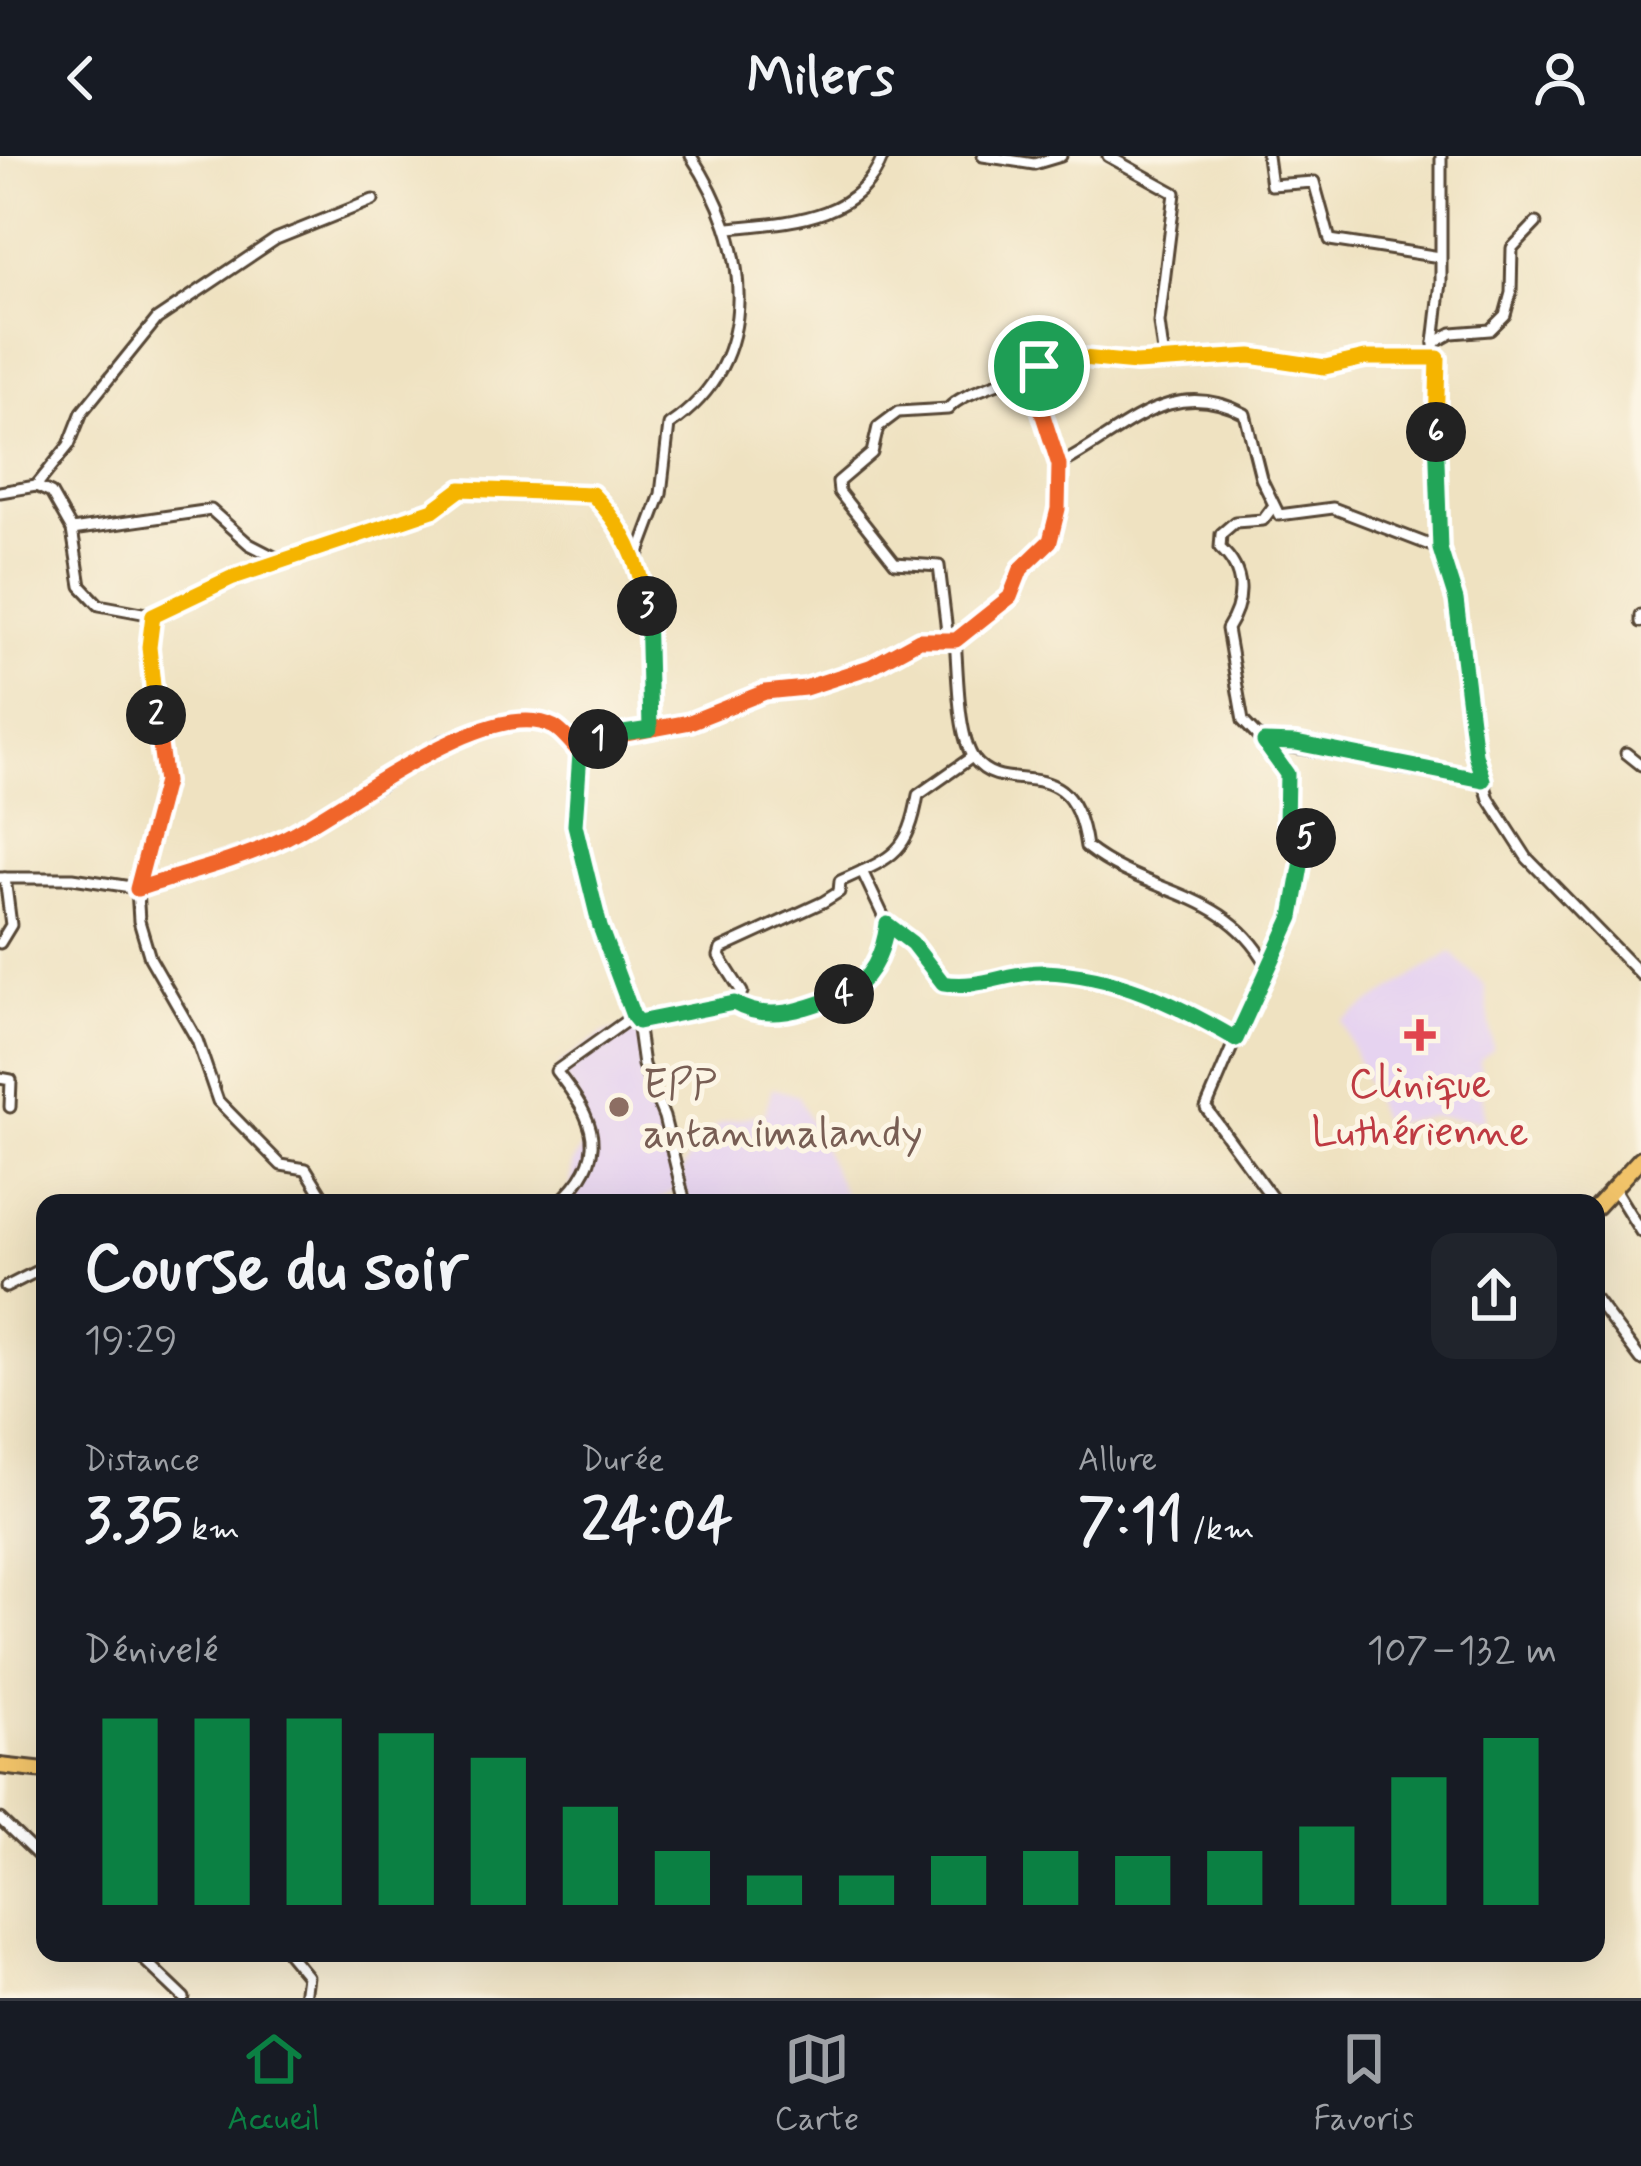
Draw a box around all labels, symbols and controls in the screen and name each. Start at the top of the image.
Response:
text: Milers [747,43,894,114]
icon: back [48,45,114,111]
icon: person [1527,45,1593,111]
pin [988,315,1090,417]
icon: arrive [1006,333,1072,399]
pin: 6 [1406,402,1466,462]
text: 6 [1428,410,1444,454]
pin: 3 [617,576,677,636]
text: 3 [640,584,654,628]
pin: 2 [126,685,186,745]
text: 2 [148,693,164,737]
pin: 1 [568,709,628,769]
text: 1 [591,717,605,761]
pin: 5 [1276,808,1336,868]
text: 5 [1296,816,1316,860]
pin: 4 [814,964,874,1024]
text: 4 [834,972,854,1016]
marker: Clinique Luthérienne [1404,1019,1436,1051]
place label: Clinique Luthérienne [1311,1058,1529,1161]
place label: EPP antanimalandy [643,1059,923,1162]
marker: EPP antanimalandy [606,1094,632,1120]
text: Course du soir [84,1228,468,1314]
button: share [1431,1233,1557,1359]
text: 19:29 [84,1316,177,1367]
text: Distance [84,1439,200,1483]
text: Durée [581,1439,664,1483]
text: Allure [1078,1439,1157,1483]
text: 3.35 [84,1483,183,1562]
text: 24:04 [581,1483,733,1562]
text: 7:11 [1078,1483,1183,1562]
text: km [183,1508,240,1552]
text: /km [1183,1508,1255,1552]
text: Dénivelé [84,1626,218,1677]
text: 107–132 m [1367,1626,1557,1677]
tab: Accueil [227,2026,320,2142]
tab: Carte [774,2026,859,2142]
tab: Favoris [1314,2026,1414,2142]

